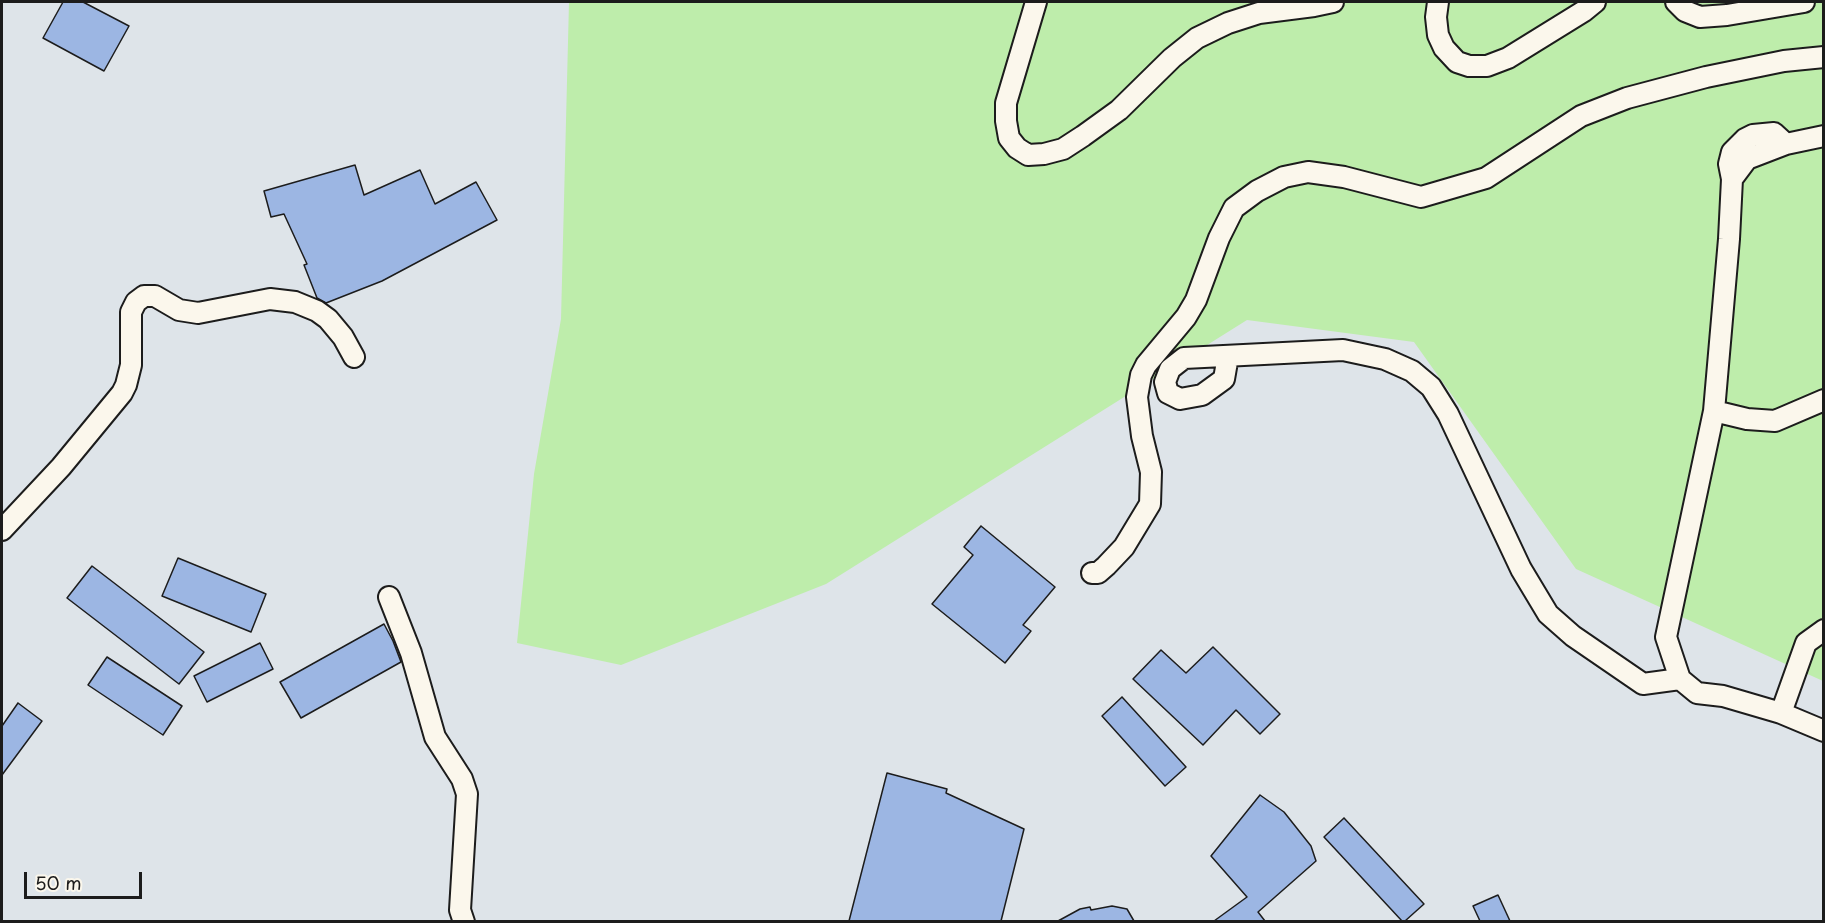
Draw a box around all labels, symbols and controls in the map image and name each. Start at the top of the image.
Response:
scale bar [27,860,146,898]
text: 50 m [35,869,82,896]

